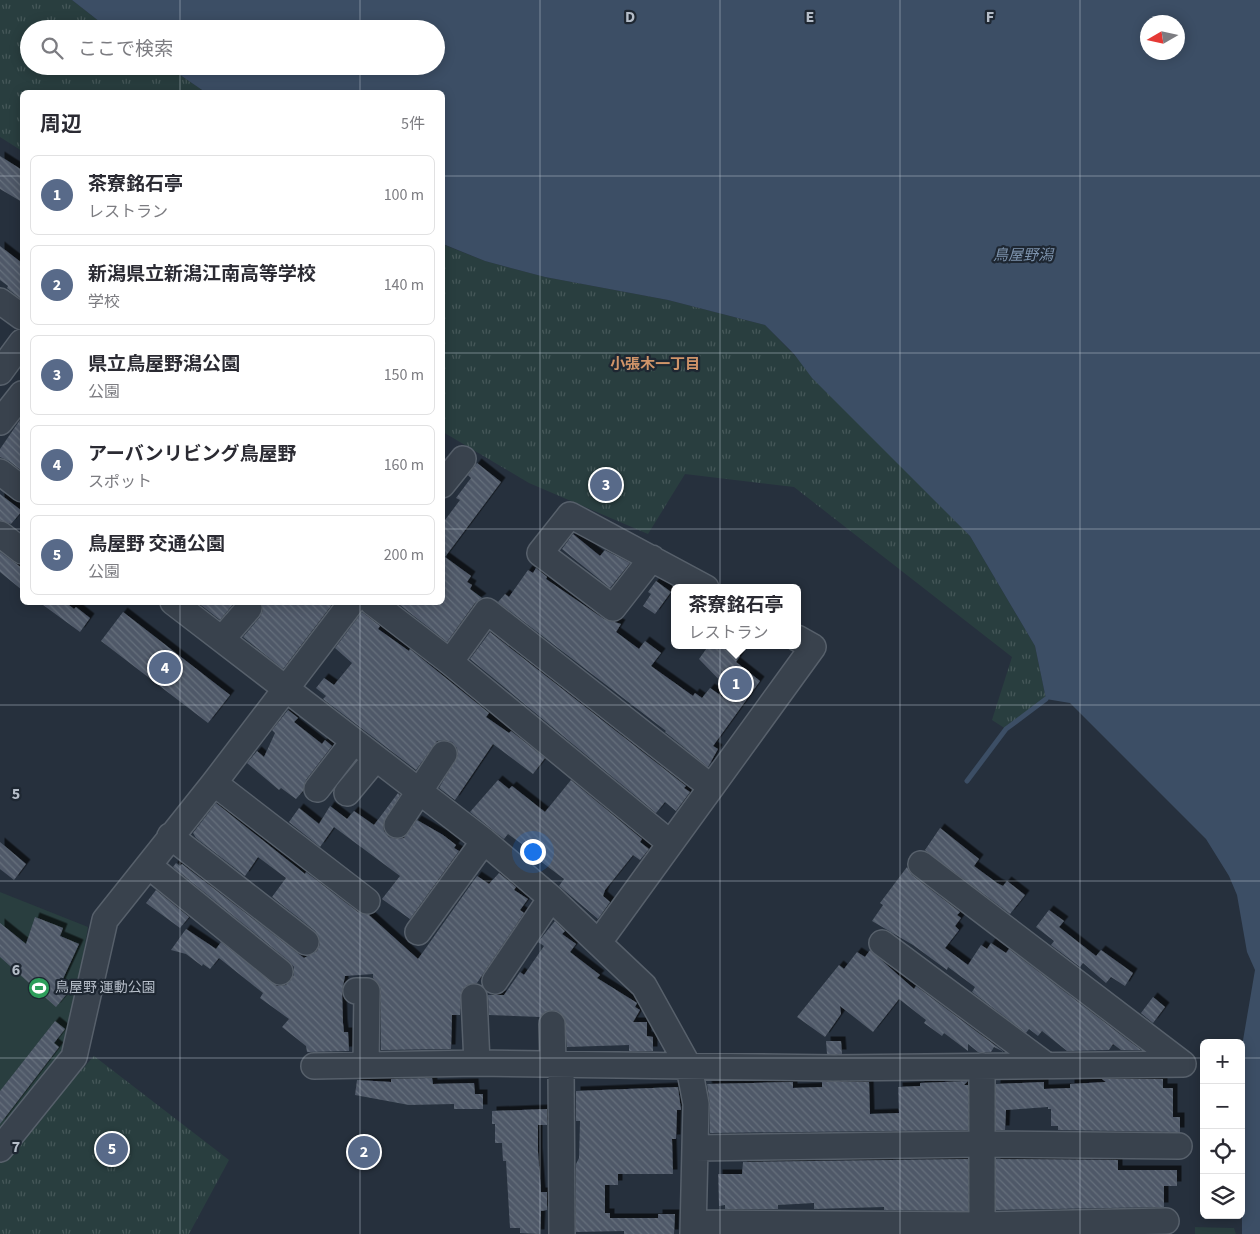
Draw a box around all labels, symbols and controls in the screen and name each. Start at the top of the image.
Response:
text: D [625,6,635,28]
text: E [806,6,814,28]
text: F [986,6,994,28]
north arrow [1140,15,1185,60]
search box [20,20,445,75]
icon: search [38,34,66,62]
text: ここで検索 [78,36,173,63]
text: 周辺 [40,109,82,139]
text: 5件 [401,113,425,135]
text: 茶寮銘石亭 [88,171,183,198]
text: 1 [53,184,61,206]
text: 100 m [384,184,424,206]
text: レストラン [88,201,168,223]
water label: 鳥屋野潟 [993,245,1055,266]
text: 新潟県立新潟江南高等学校 [88,261,316,288]
text: 2 [53,274,61,296]
text: 140 m [384,274,424,296]
text: 学校 [88,291,120,313]
text: 県立鳥屋野潟公園 [88,351,240,378]
district label: 小張木一丁目 [610,354,700,375]
text: 3 [53,364,61,386]
text: 150 m [384,364,424,386]
text: 公園 [88,381,120,403]
text: アーバンリビング鳥屋野 [88,441,297,468]
text: 4 [53,454,61,476]
text: 160 m [384,454,424,476]
pin: 3 [590,466,622,504]
text: スポット [88,471,152,493]
text: 鳥屋野 交通公園 [88,531,225,558]
text: 5 [53,544,61,566]
text: 200 m [384,544,424,566]
text: 公園 [88,561,120,583]
popup [671,584,801,649]
text: 茶寮銘石亭 [688,592,784,619]
text: レストラン [688,622,769,644]
pin: 4 [149,649,181,687]
pin: 1 [720,665,752,703]
text: 5 [12,783,20,805]
your location [520,839,546,865]
text: 6 [12,959,20,981]
sports icon: 鳥屋野 運動公園 [27,976,51,1000]
place label: 鳥屋野 運動公園 [55,978,156,998]
map controls [1200,1039,1245,1219]
button: + [1200,1039,1245,1084]
button: − [1200,1084,1245,1129]
button: locate [1200,1129,1245,1174]
pin: 5 [96,1130,128,1168]
pin: 2 [348,1133,380,1171]
text: 7 [12,1136,20,1158]
button: layers [1200,1174,1245,1219]

